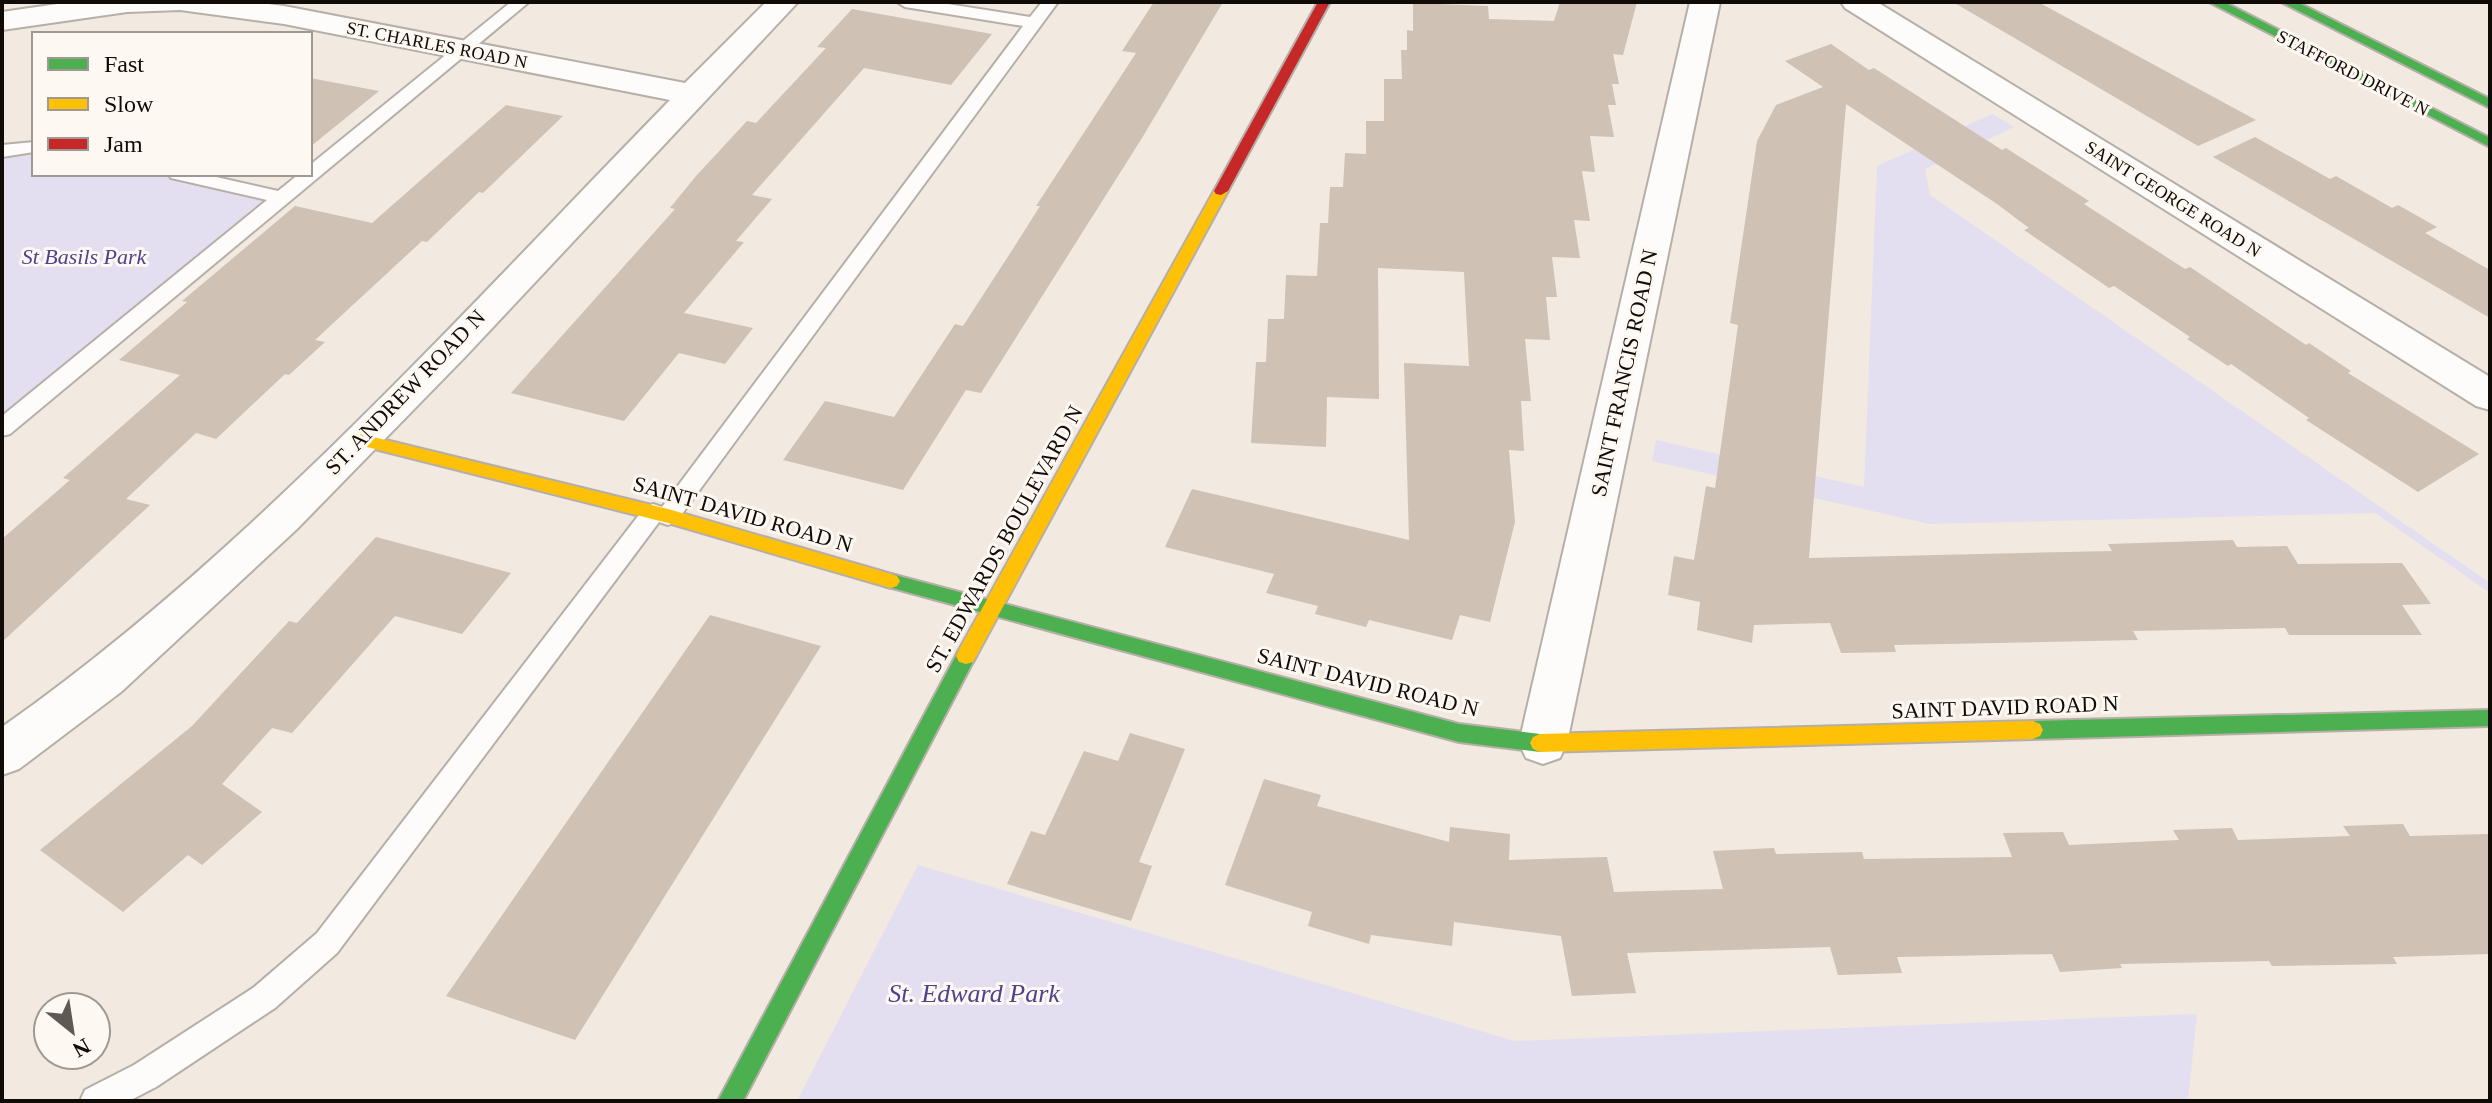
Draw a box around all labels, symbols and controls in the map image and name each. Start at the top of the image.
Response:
street label: ST. CHARLES ROAD N [345,18,529,72]
street label: STAFFORD DRIVE N [2274,26,2432,120]
legend [32,32,312,176]
text: Fast [104,51,144,77]
text: Slow [104,91,154,117]
text: Jam [104,131,143,157]
street label: SAINT GEORGE ROAD N [2082,137,2264,261]
park label: St Basils Park [22,244,148,269]
street label: SAINT FRANCIS ROAD N [1586,247,1662,499]
street label: ST. ANDREW ROAD N [320,304,490,480]
street label: ST. EDWARDS BOULEVARD N [920,401,1088,677]
street label: SAINT DAVID ROAD N [630,471,856,557]
street label: SAINT DAVID ROAD N [1255,642,1481,722]
street label: SAINT DAVID ROAD N [1891,691,2119,723]
park label: St. Edward Park [888,979,1060,1008]
north arrow [32,991,112,1071]
text: N [69,1033,95,1063]

